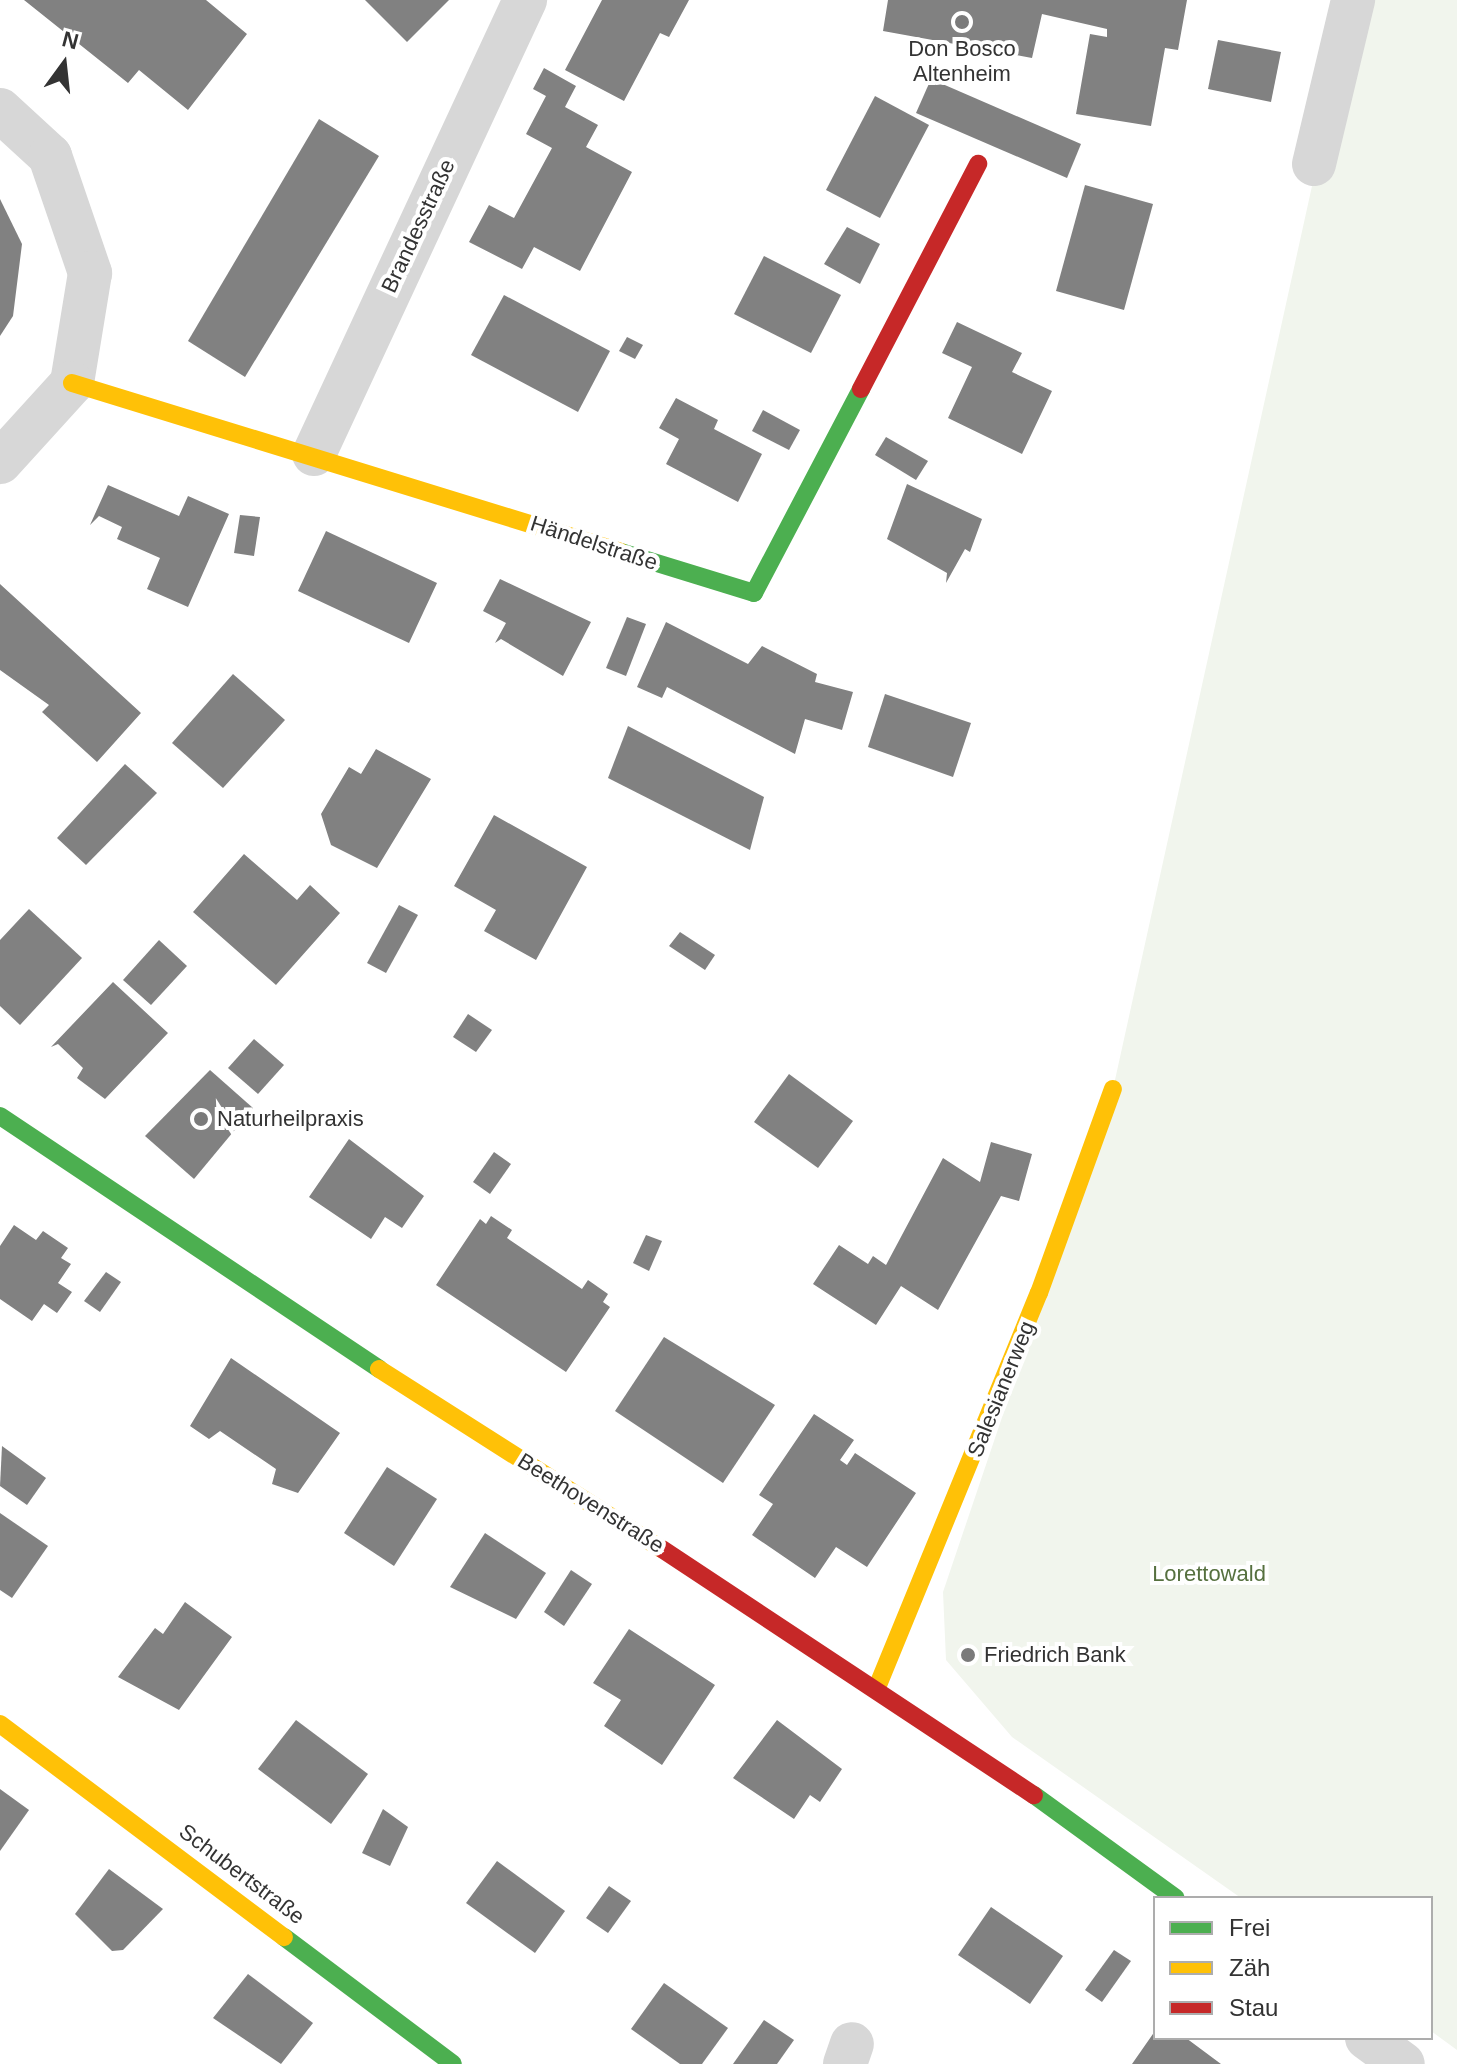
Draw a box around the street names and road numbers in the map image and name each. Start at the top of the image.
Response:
street label: Brandesstraße [376,155,460,297]
street label: Händelstraße [527,510,661,576]
street label: Salesianerweg [962,1317,1040,1461]
street label: Beethovenstraße [513,1447,669,1559]
street label: Schubertstraße [174,1818,310,1930]

